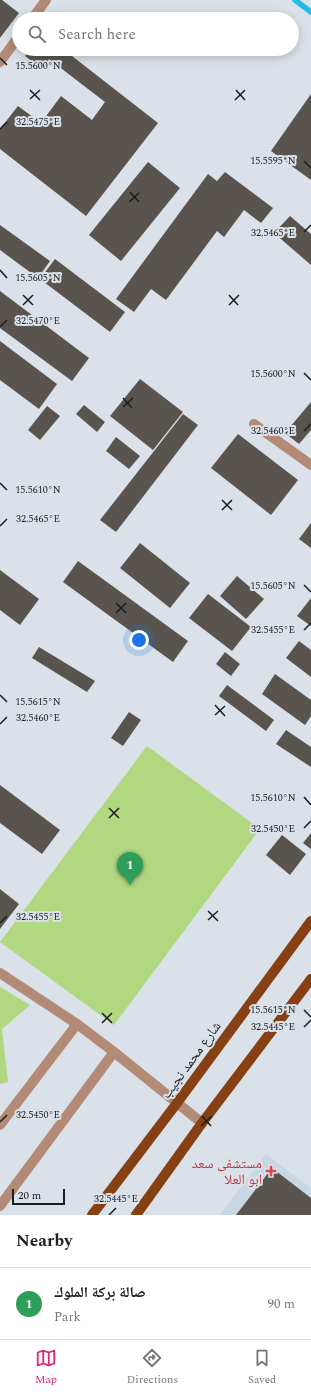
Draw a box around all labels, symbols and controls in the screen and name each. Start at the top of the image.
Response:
search box [12,12,299,56]
icon: search [26,23,48,45]
text: Search here [58,23,136,46]
text: 15.5600°N [15,58,61,74]
text: 32.5475°E [16,114,60,130]
text: 15.5595°N [250,153,296,169]
text: 32.5465°E [251,225,295,241]
text: 15.5605°N [15,270,61,286]
text: 32.5470°E [16,313,60,329]
text: 15.5600°N [250,366,296,382]
text: 32.5460°E [251,423,295,439]
text: 15.5610°N [15,482,61,498]
text: 32.5465°E [16,511,60,527]
text: 15.5605°N [250,578,296,594]
text: 32.5455°E [251,622,295,638]
your location [129,630,149,650]
text: 15.5615°N [15,694,61,710]
text: 32.5460°E [16,710,60,726]
text: 15.5610°N [250,790,296,806]
text: 32.5450°E [251,821,295,837]
pin: 1 [117,852,143,885]
text: 32.5455°E [16,909,60,925]
text: 15.5615°N [250,1002,296,1018]
street label: شارع محمد نجيب [156,1017,226,1103]
text: 32.5445°E [251,1019,295,1035]
text: 32.5450°E [16,1107,60,1123]
place label: مستشفى سعد ابو العلا [192,1153,262,1190]
marker: مستشفى سعد ابو العلا [265,1165,277,1177]
scale bar [12,1187,65,1206]
text: 20 m [18,1187,41,1204]
text: 32.5445°E [94,1191,138,1207]
text: Nearby [16,1228,72,1254]
text: صالة بركة الملوك [54,1281,146,1304]
text: 1 [25,1294,33,1314]
text: 90 m [268,1294,295,1314]
text: Park [54,1307,81,1327]
tab: Map [35,1347,57,1388]
tab: Directions [127,1347,178,1388]
tab: Saved [248,1347,276,1388]

